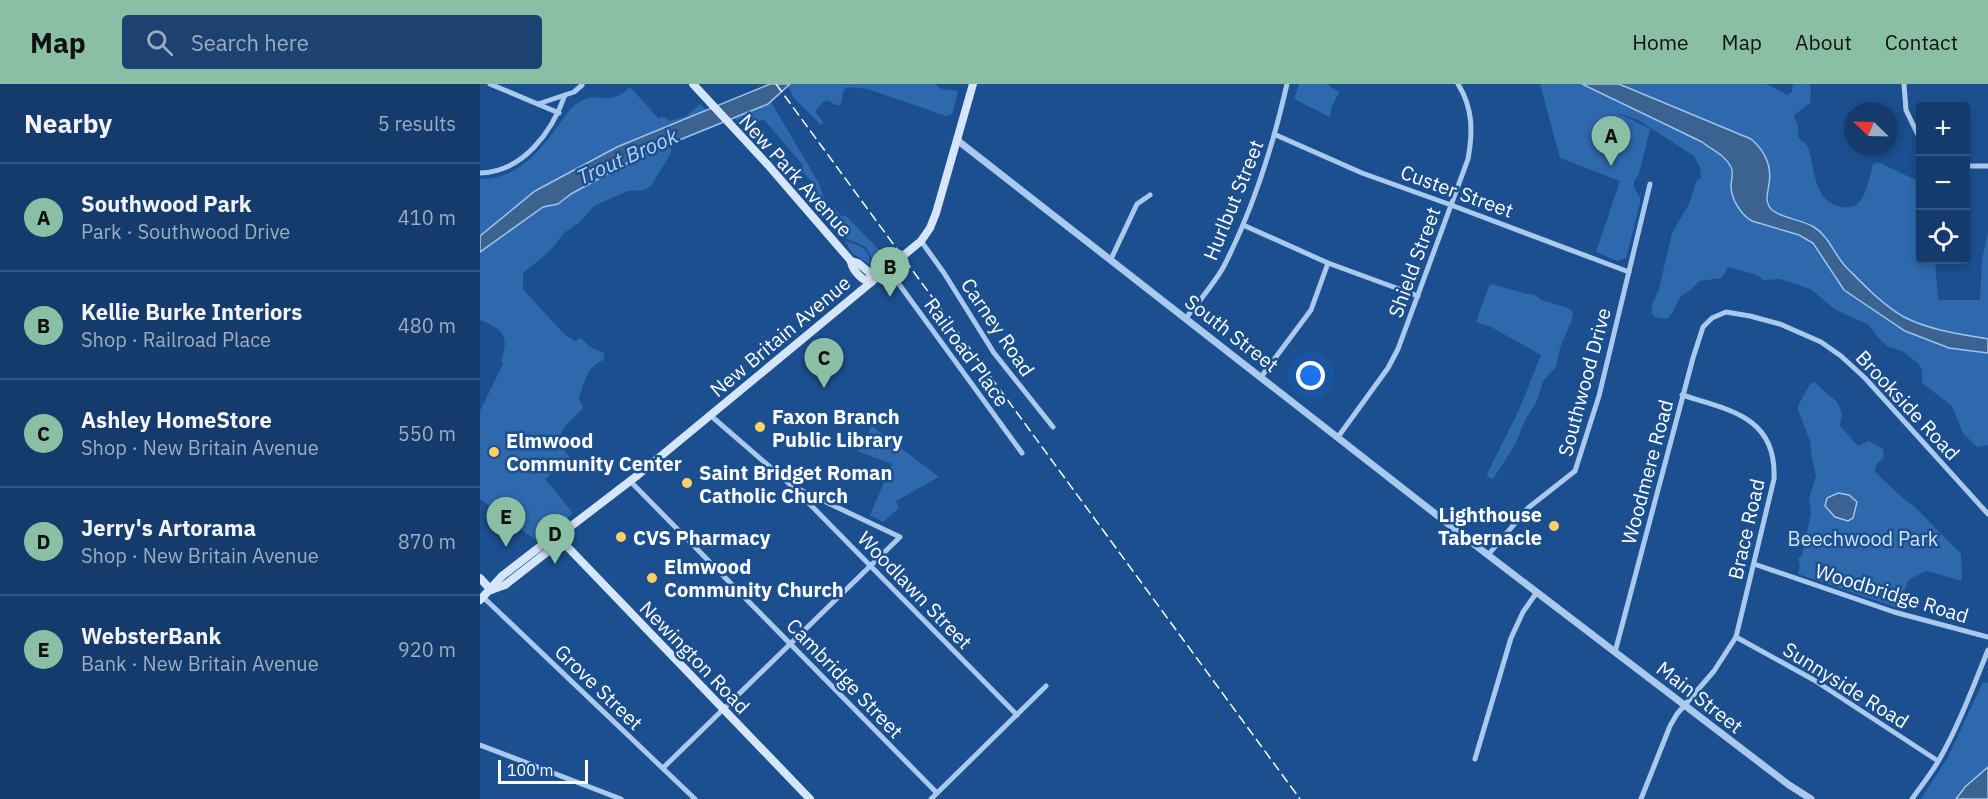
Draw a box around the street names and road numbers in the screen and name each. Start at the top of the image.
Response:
street label: New Park Avenue [733,108,859,242]
street label: Hurlbut Street [1197,136,1269,264]
street label: Custer Street [1397,158,1517,224]
street label: Shield Street [1382,203,1446,321]
street label: New Britain Avenue [704,269,856,403]
street label: Carney Road [955,272,1041,382]
street label: South Street [1180,288,1284,378]
street label: Railroad Place [918,292,1016,412]
street label: Southwood Drive [1551,305,1617,459]
street label: Brookside Road [1850,344,1966,466]
street label: Woodmere Road [1615,397,1679,547]
street label: Brace Road [1721,476,1771,582]
street label: Woodlawn Street [852,525,978,655]
street label: Woodbridge Road [1812,557,1972,629]
street label: Newington Road [634,595,756,719]
street label: Cambridge Street [781,612,909,744]
street label: Sunnyside Road [1778,636,1914,734]
street label: Grove Street [549,638,649,736]
street label: Main Street [1651,655,1749,739]

